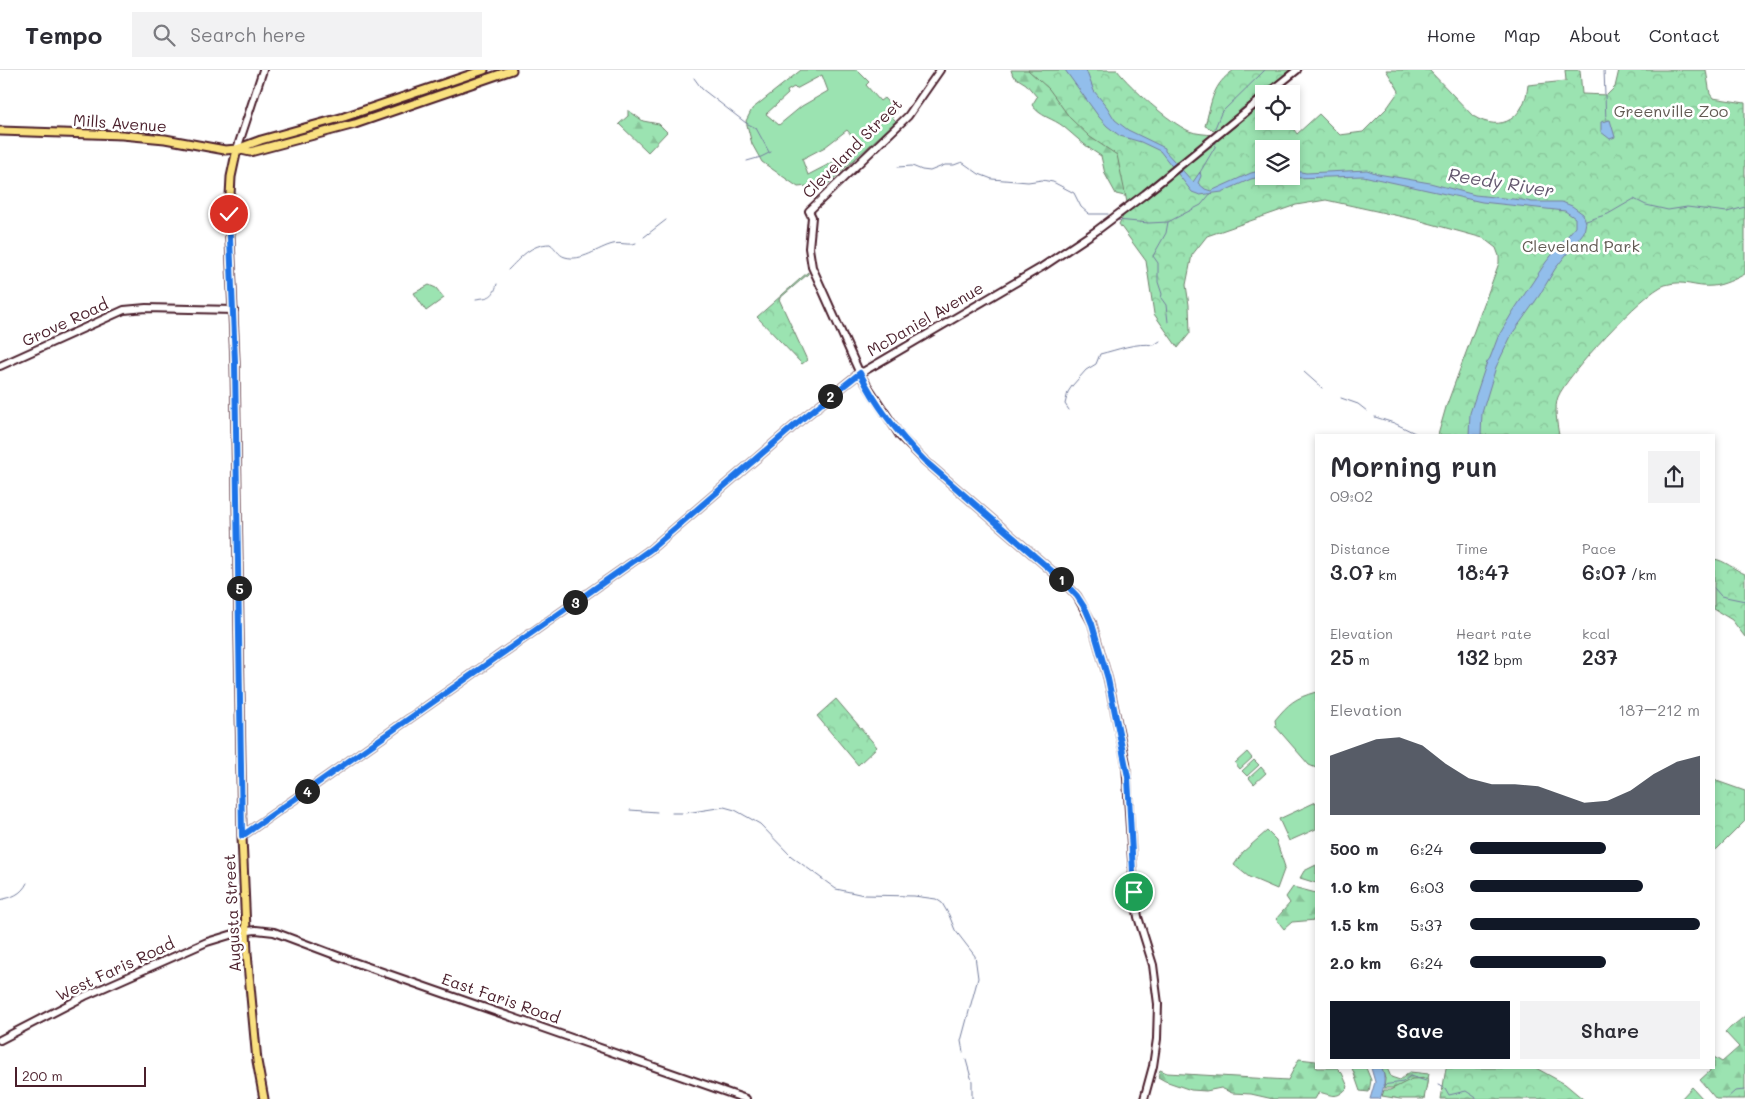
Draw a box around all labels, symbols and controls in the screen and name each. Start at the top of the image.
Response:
search box [132,12,482,57]
text: Tempo [25,19,102,50]
icon: search [150,21,178,49]
text: Search here [190,22,306,47]
text: Home [1427,23,1476,47]
text: Map [1504,23,1540,47]
text: About [1568,23,1621,47]
text: Contact [1649,23,1720,47]
map controls [1255,85,1300,185]
button: locate [1255,85,1300,130]
street label: Cleveland Street [797,93,906,202]
park label: Greenville Zoo [1614,100,1728,121]
street label: Mills Avenue [72,109,168,136]
button: layers [1255,140,1300,185]
water label: Reedy River [1446,162,1556,202]
pin [208,193,250,235]
icon: check [215,200,243,228]
park label: Cleveland Park [1522,235,1640,256]
street label: McDaniel Avenue [863,277,987,360]
street label: Grove Road [18,292,111,351]
pin: 2 [818,384,842,408]
text: 2 [827,387,834,406]
text: Morning run [1330,448,1497,484]
button: share [1648,451,1700,503]
text: 09:02 [1330,485,1373,506]
text: Distance [1330,539,1390,558]
text: Time [1456,539,1488,558]
text: Pace [1582,539,1616,558]
text: 3.07 [1330,558,1374,585]
text: 18:47 [1456,558,1510,585]
text: 6:07 [1582,558,1626,585]
text: km [1374,565,1397,584]
text: /km [1626,565,1657,584]
pin: 1 [1048,566,1074,592]
text: 1 [1058,570,1065,589]
pin: 5 [226,576,252,600]
text: 5 [235,579,244,598]
pin: 3 [562,590,588,614]
text: 3 [571,593,580,612]
text: Elevation [1330,624,1393,643]
text: Heart rate [1456,624,1532,643]
text: kcal [1582,624,1610,643]
text: 25 [1330,643,1354,670]
text: 132 [1456,643,1490,670]
text: 237 [1582,643,1618,670]
text: m [1354,650,1370,669]
text: bpm [1490,650,1523,669]
text: Elevation [1330,699,1402,720]
text: 187–212 m [1618,699,1700,720]
pin: 4 [294,778,320,804]
text: 4 [303,782,312,801]
text: 500 m [1330,838,1378,859]
text: 6:24 [1410,838,1443,859]
street label: Augusta Street [218,853,245,973]
pin [1113,871,1155,913]
text: 1.0 km [1330,876,1379,897]
text: 6:03 [1410,876,1444,897]
icon: arrive [1120,878,1148,906]
text: 1.5 km [1330,914,1378,935]
text: 5:37 [1410,914,1443,935]
street label: West Faris Road [52,932,177,1005]
text: 2.0 km [1330,952,1381,973]
text: 6:24 [1410,952,1443,973]
street label: East Faris Road [439,967,563,1028]
button: Save [1330,1001,1510,1059]
button: Share [1520,1001,1700,1059]
scale bar [15,1064,146,1087]
text: 200 m [22,1066,63,1085]

